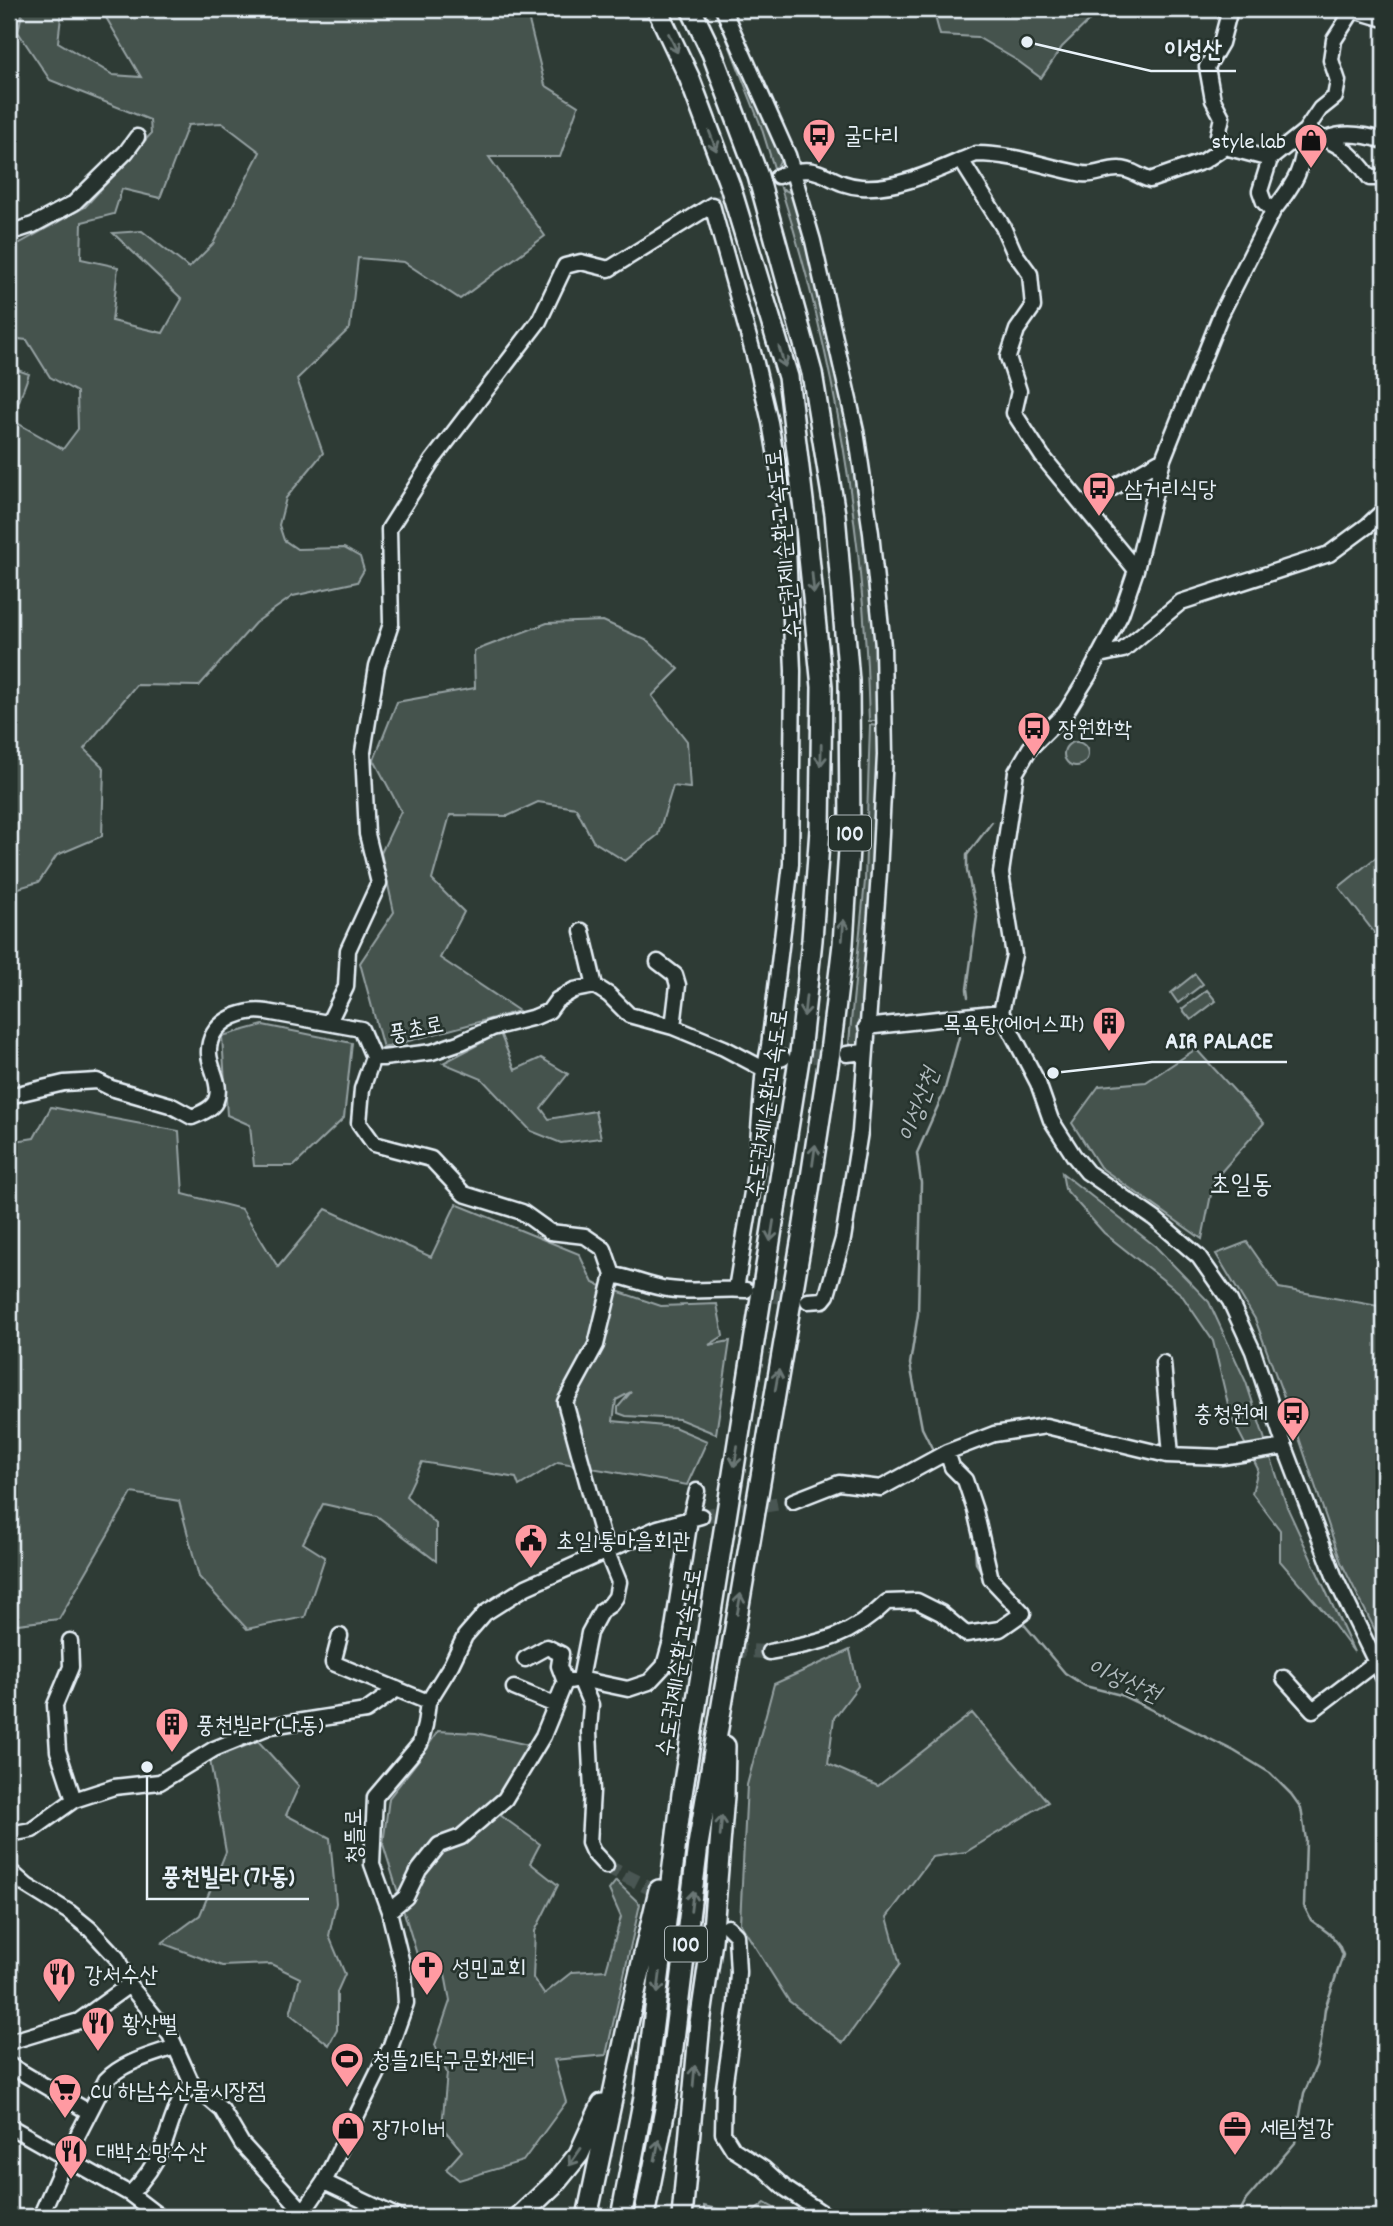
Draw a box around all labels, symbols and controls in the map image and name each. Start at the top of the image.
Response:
callout: 이성산 [1151,26,1236,71]
one-way arrow [666,32,680,53]
text: 이성산 [1164,35,1223,69]
bus stop icon: 굴다리 [800,116,838,165]
shop icon: style lab [1292,121,1330,170]
place label: 굴다리 [844,122,900,155]
place label: style lab [1211,127,1286,160]
one-way arrow [708,129,720,151]
one-way arrow [776,346,789,368]
street label: 수도권제1순환고속도로 [759,447,812,640]
bus stop icon: 삼거리식당 [1080,469,1118,518]
place label: 삼거리식당 [1124,475,1217,508]
one-way arrow [806,571,819,593]
bus stop icon: 장원화학 [1015,709,1053,758]
place label: 장원화학 [1058,715,1132,748]
one-way arrow [814,743,828,766]
road number: 100 [829,816,871,850]
one-way arrow [837,919,850,942]
one-way arrow [798,994,811,1017]
building icon: 목욕탕(에어스파) [1090,1004,1128,1053]
street label: 수도권제1순환고속도로 [740,1007,799,1200]
street label: 풍초로 [386,1010,447,1053]
place label: 목욕탕(에어스파) [943,1010,1084,1043]
callout: AIR PALACE [1152,1017,1287,1062]
text: AIR PALACE [1165,1026,1274,1060]
water label: 이성산천 [892,1061,951,1148]
one-way arrow [808,1145,821,1167]
district label: 초일동 [1210,1168,1272,1205]
one-way arrow [765,1219,778,1242]
one-way arrow [771,1369,785,1392]
bus stop icon: 충청원예 [1274,1394,1312,1443]
place label: 충청원예 [1194,1400,1268,1433]
one-way arrow [729,1444,742,1467]
public building icon: 초일1통마을회관 [512,1521,550,1570]
place label: 초일1통마을회관 [556,1527,691,1560]
street label: 수도권제1순환고속도로 [650,1566,713,1759]
one-way arrow [733,1593,746,1616]
water label: 이성산천 [1081,1652,1167,1715]
building icon: 풍천빌라 (나동) [153,1705,191,1754]
place label: 풍천빌라 (나동) [196,1711,324,1744]
street label: 청뜰로 [340,1808,373,1864]
one-way arrow [715,1815,728,1837]
callout: 풍천빌라 (가동) [147,1854,309,1899]
text: 풍천빌라 (가동) [161,1862,295,1896]
one-way arrow [685,1890,698,1913]
road number: 100 [665,1926,707,1962]
church icon: 성민교회 [408,1948,446,1997]
place label: 성민교회 [452,1954,526,1987]
restaurant icon: 강서수산 [40,1955,78,2004]
place label: 강서수산 [84,1961,159,1994]
one-way arrow [652,1971,665,1994]
restaurant icon: 황산뻘 [79,2004,117,2053]
place label: 황산뻘 [122,2010,178,2043]
sports icon: 청뜰21탁구문화센터 [328,2040,366,2089]
place label: 청뜰21탁구문화센터 [372,2046,535,2079]
one-way arrow [688,2065,701,2088]
supermarket icon: CU 하남수산물시장점 [46,2071,84,2120]
place label: CU 하남수산물시장점 [90,2077,266,2110]
office icon: 세림철강 [1216,2108,1254,2157]
shop icon: 장가이버 [329,2109,367,2158]
place label: 세림철강 [1260,2114,1334,2147]
place label: 장가이버 [372,2115,446,2148]
restaurant icon: 대박소망수산 [52,2132,90,2181]
place label: 대박소망수산 [96,2138,208,2171]
one-way arrow [651,2139,664,2162]
one-way arrow [568,2147,582,2166]

